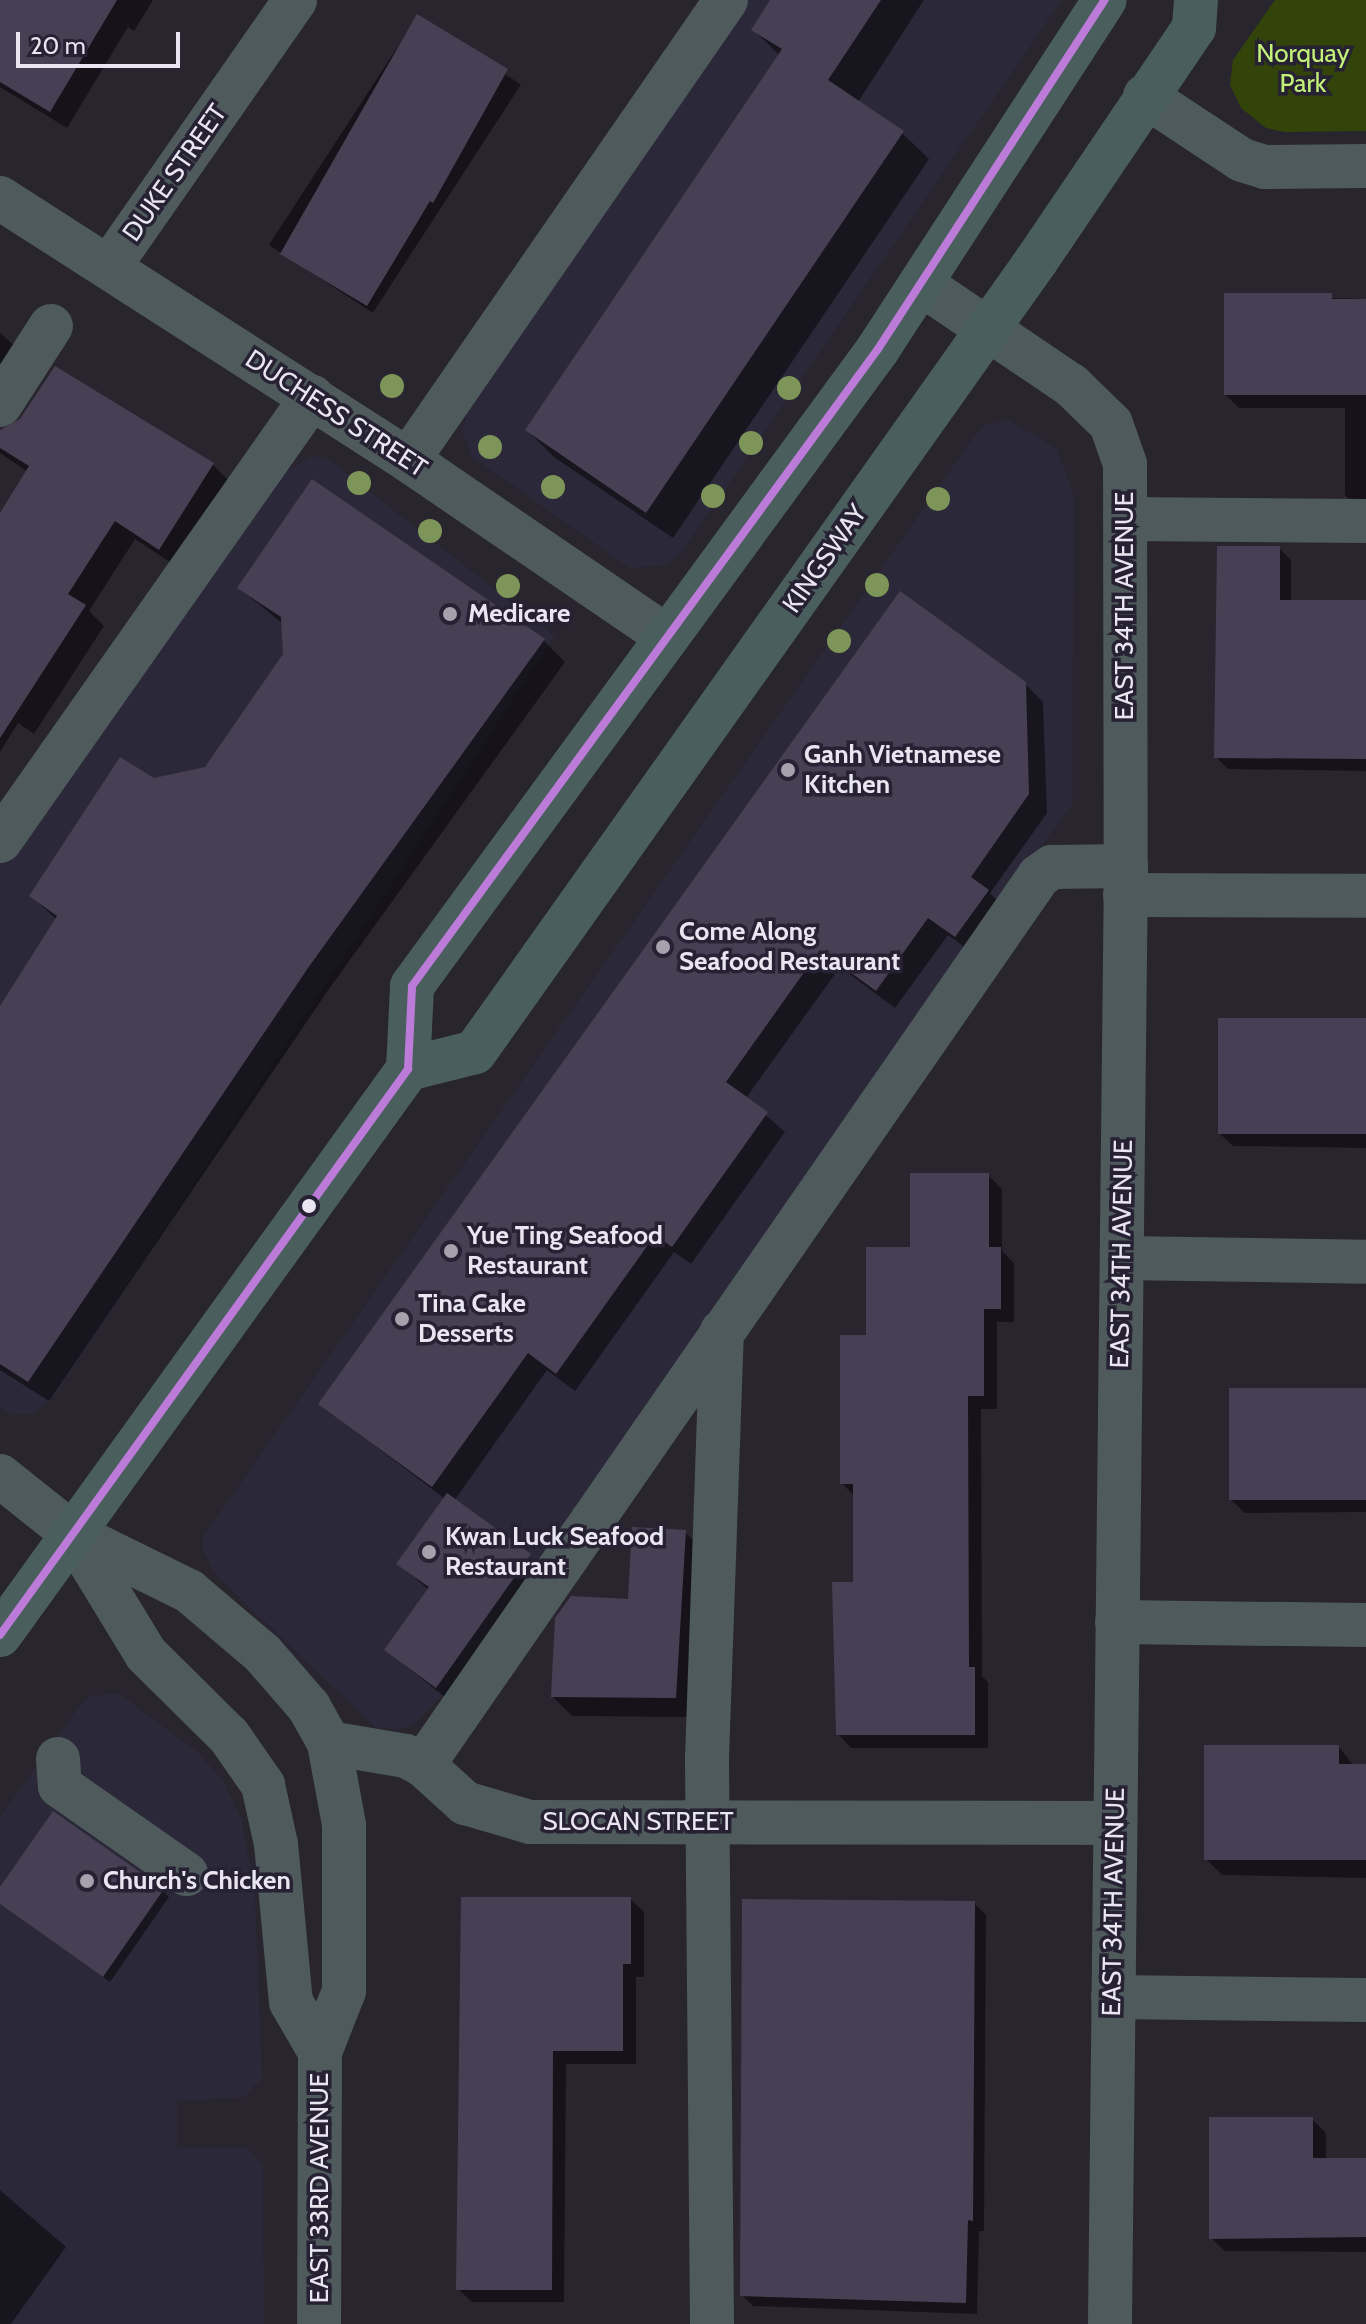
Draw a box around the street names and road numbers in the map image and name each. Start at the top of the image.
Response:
street label: DUKE STREET [116,98,234,248]
street label: DUCHESS STREET [239,344,433,484]
street label: EAST 34TH AVENUE [1109,492,1141,720]
street label: KINGSWAY [776,499,874,619]
street label: EAST 34TH AVENUE [1104,1139,1140,1369]
street label: EAST 34TH AVENUE [1096,1787,1132,2017]
street label: SLOCAN STREET [542,1806,734,1838]
street label: EAST 33RD AVENUE [304,2073,336,2303]

